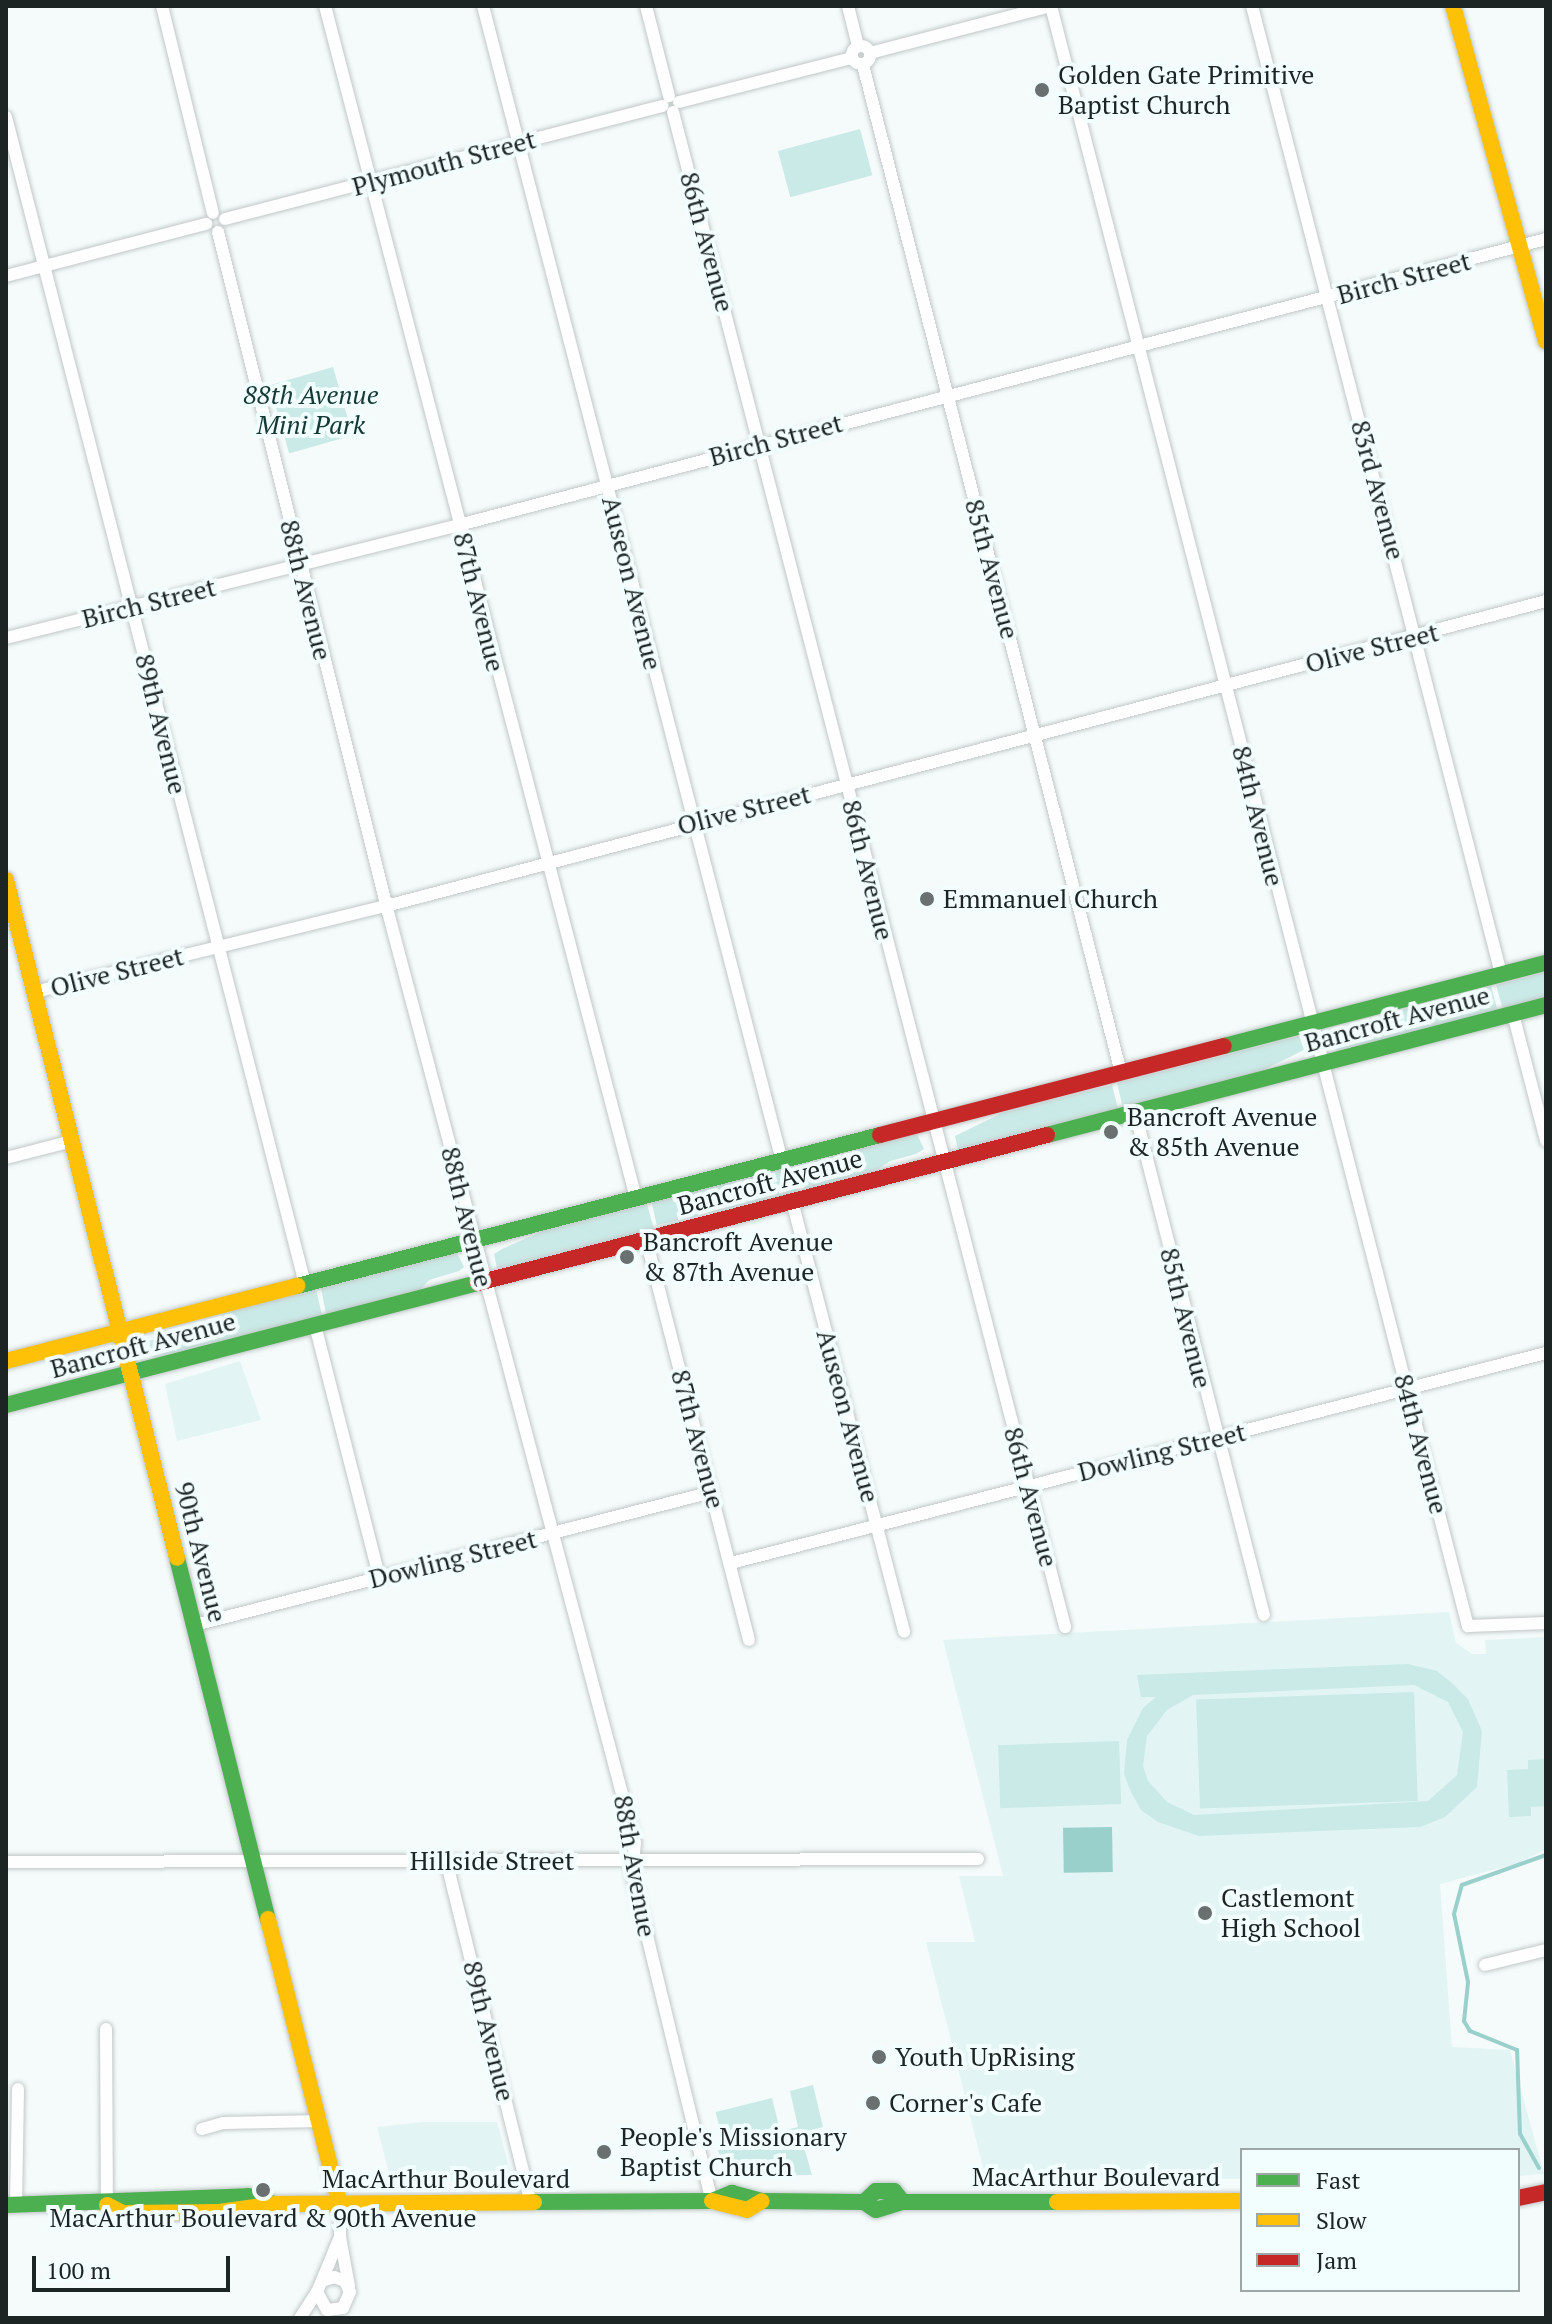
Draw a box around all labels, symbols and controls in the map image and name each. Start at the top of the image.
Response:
place label: Golden Gate Primitive Baptist Church [1058,59,1314,120]
marker: Golden Gate Primitive Baptist Church [1033,81,1051,99]
street label: Plymouth Street [349,124,539,202]
street label: 86th Avenue [673,168,741,316]
street label: Birch Street [1334,245,1474,311]
park label: 88th Avenue Mini Park [243,379,379,440]
street label: Birch Street [706,407,846,473]
street label: 83rd Avenue [1344,417,1412,563]
street label: Auseon Avenue [595,493,669,673]
street label: 85th Avenue [958,495,1026,643]
street label: 88th Avenue [273,516,339,664]
street label: 87th Avenue [447,529,511,675]
street label: Birch Street [79,571,219,635]
street label: Olive Street [1302,616,1442,680]
street label: 89th Avenue [128,650,194,798]
street label: 84th Avenue [1225,742,1291,890]
street label: Olive Street [674,778,814,842]
street label: 86th Avenue [835,796,901,944]
place label: Emmanuel Church [943,883,1158,915]
marker: Emmanuel Church [918,890,936,908]
street label: Olive Street [47,940,187,1004]
street label: Bancroft Avenue [1301,979,1493,1059]
place label: Bancroft Avenue & 85th Avenue [1127,1101,1318,1162]
marker: Bancroft Avenue & 85th Avenue [1102,1123,1120,1141]
street label: Bancroft Avenue [674,1142,866,1222]
street label: 88th Avenue [434,1143,500,1291]
place label: Bancroft Avenue & 87th Avenue [643,1226,834,1288]
street label: 85th Avenue [1153,1244,1219,1392]
marker: Bancroft Avenue & 87th Avenue [618,1248,636,1266]
street label: Bancroft Avenue [47,1305,239,1385]
street label: Auseon Avenue [810,1326,886,1506]
street label: 87th Avenue [664,1366,732,1512]
street label: 84th Avenue [1387,1370,1455,1518]
street label: Dowling Street [1075,1416,1249,1488]
street label: 86th Avenue [997,1423,1065,1571]
street label: 90th Avenue [168,1478,234,1626]
street label: Dowling Street [366,1523,540,1595]
street label: 88th Avenue [607,1792,663,1940]
street label: Hillside Street [410,1845,574,1877]
place label: Castlemont High School [1221,1882,1361,1944]
marker: Castlemont High School [1196,1904,1214,1922]
street label: 89th Avenue [456,1957,522,2105]
place label: Youth UpRising [895,2041,1075,2073]
marker: Youth UpRising [870,2048,888,2066]
place label: Corner's Cafe [889,2087,1042,2119]
marker: Corner's Cafe [864,2094,882,2112]
place label: People's Missionary Baptist Church [620,2121,847,2182]
marker: People's Missionary Baptist Church [595,2143,613,2161]
legend [1240,2148,1520,2292]
street label: MacArthur Boulevard [972,2161,1220,2193]
street label: MacArthur Boulevard [322,2163,570,2195]
text: Fast [1316,2164,1360,2196]
marker: MacArthur Boulevard & 90th Avenue [254,2181,272,2199]
place label: MacArthur Boulevard & 90th Avenue [49,2202,477,2234]
text: Slow [1316,2204,1367,2236]
scale bar [36,2240,234,2290]
text: Jam [1316,2244,1357,2276]
text: 100 m [46,2254,111,2286]

